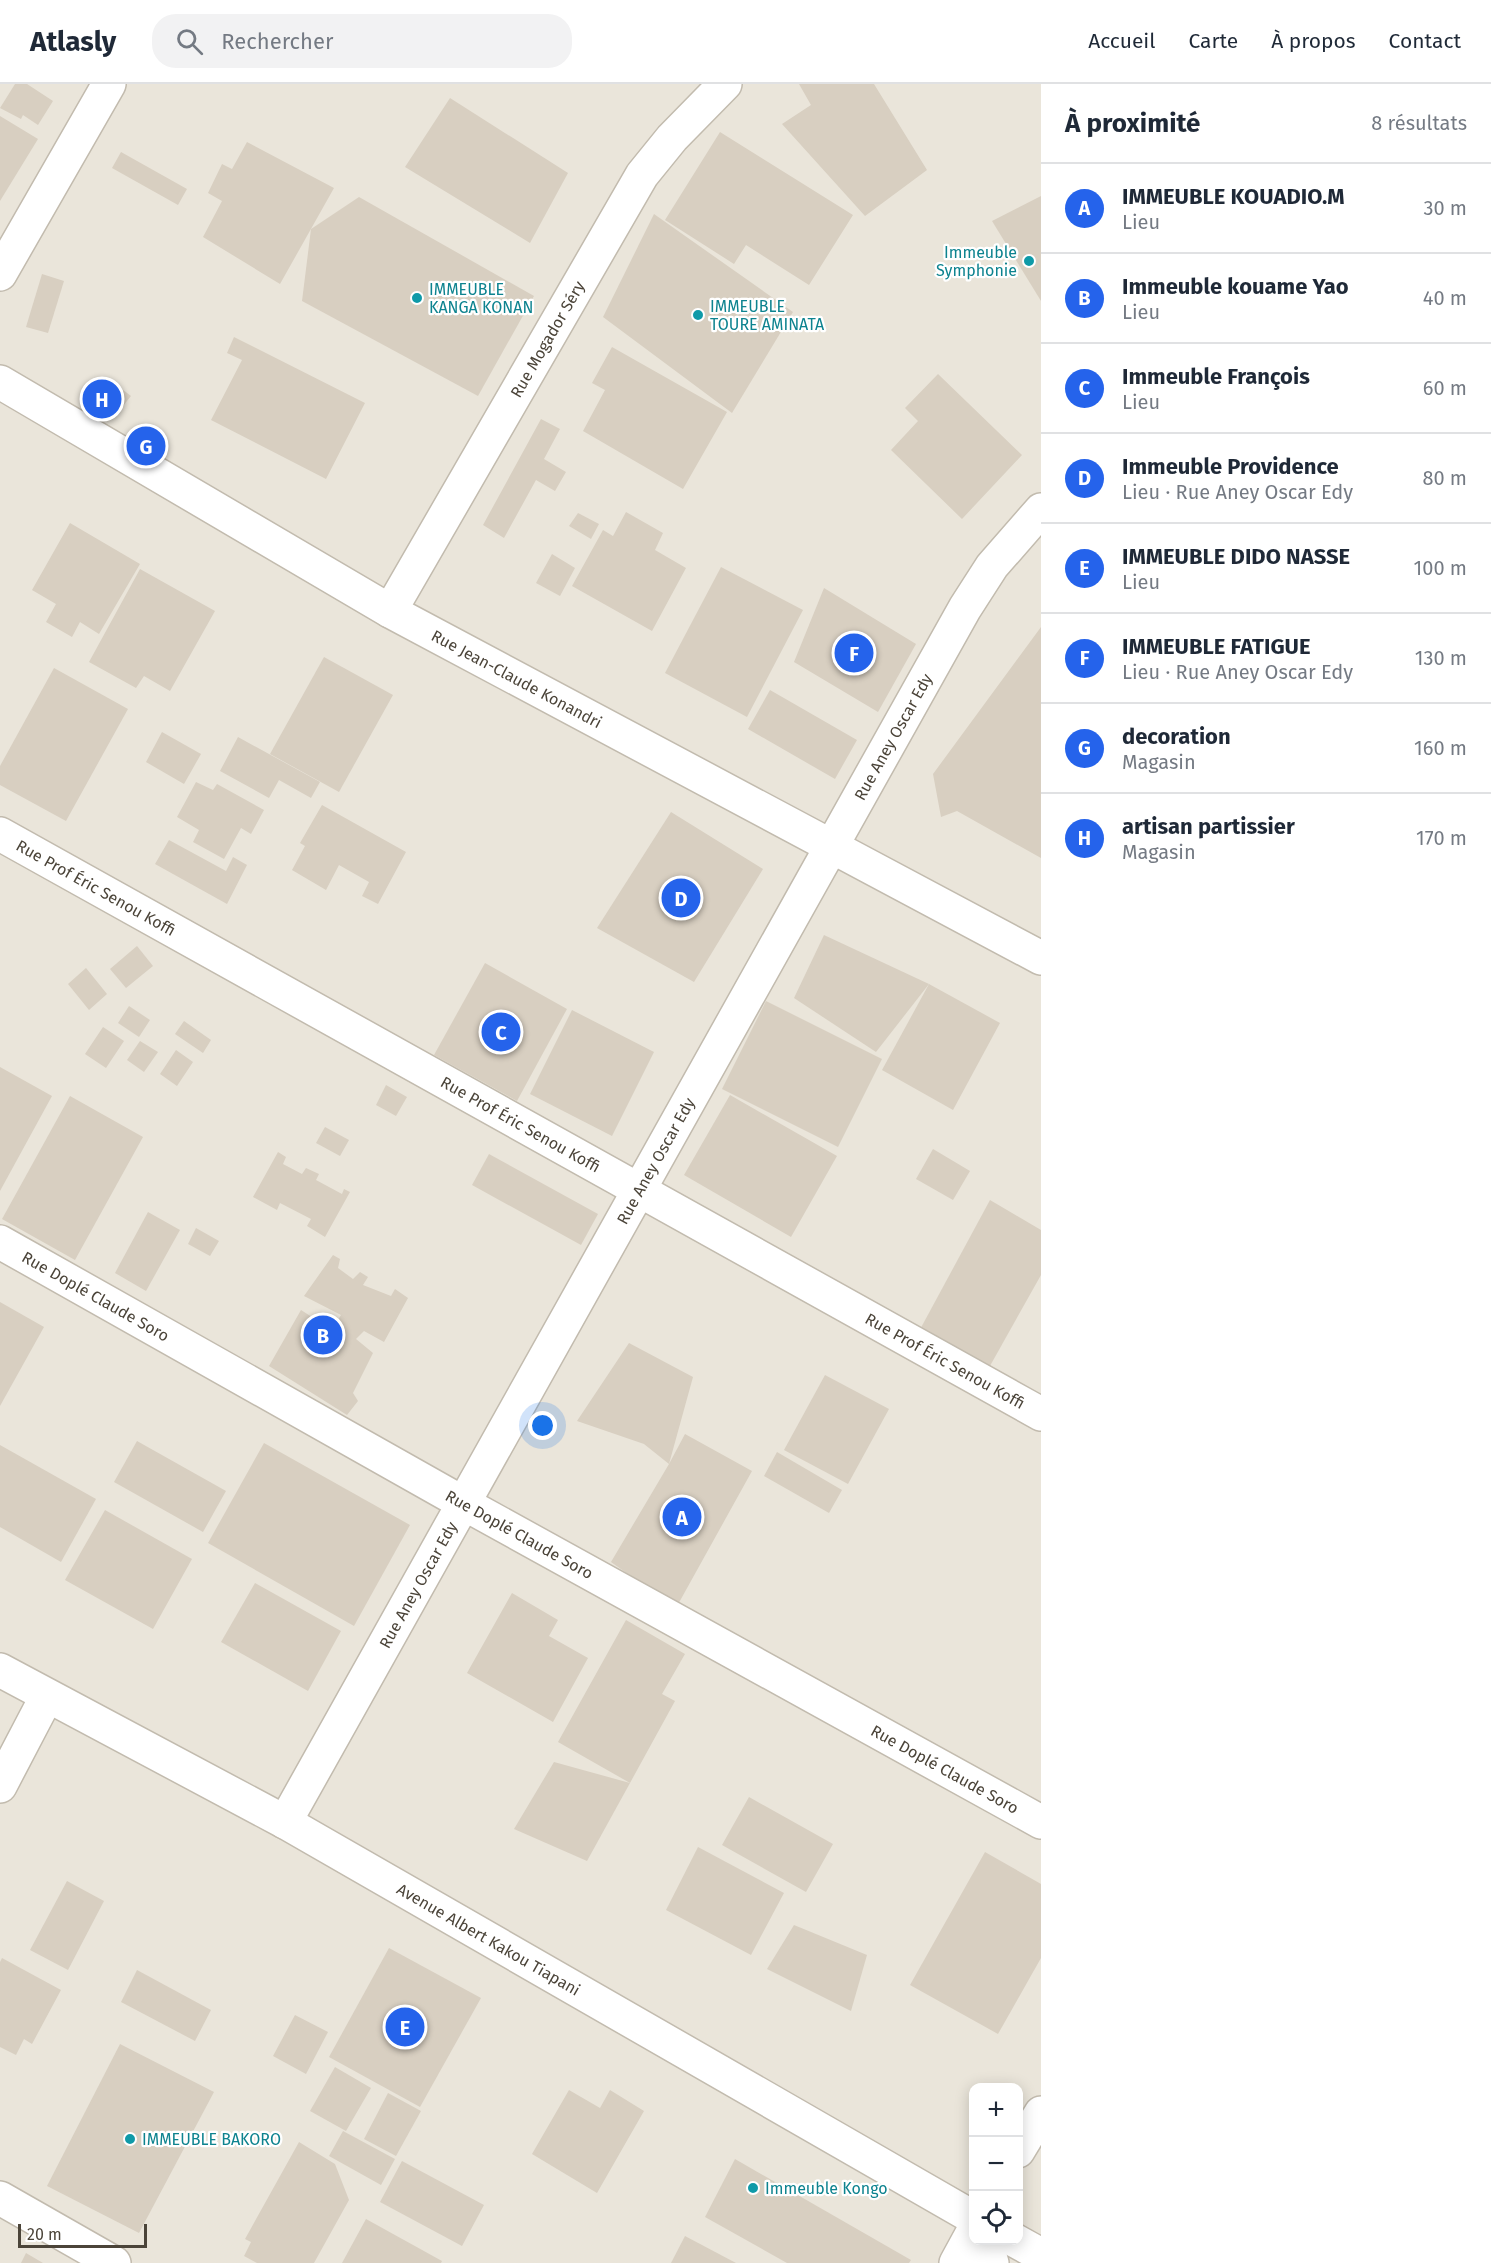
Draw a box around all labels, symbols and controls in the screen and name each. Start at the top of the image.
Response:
search box [152,14,572,68]
text: Atlasly [30,25,116,58]
icon: search [173,25,206,58]
text: Rechercher [221,28,333,55]
text: Accueil [1088,28,1155,54]
text: Carte [1188,28,1238,54]
text: À propos [1271,28,1356,54]
text: Contact [1389,28,1461,54]
text: À proximité [1065,108,1200,139]
text: 8 résultats [1371,111,1467,135]
text: IMMEUBLE KOUADIO.M [1122,183,1345,210]
text: A [1079,196,1090,220]
text: 30 m [1423,196,1467,220]
text: Lieu [1122,210,1160,234]
place label: Immeuble Symphonie [936,243,1017,280]
marker: Immeuble Symphonie [1022,254,1036,268]
text: Immeuble kouame Yao [1122,273,1349,300]
street label: Rue Mogador Séry [506,277,588,401]
place label: IMMEUBLE KANGA KONAN [429,280,533,317]
text: B [1078,286,1091,310]
text: 40 m [1423,286,1467,310]
marker: IMMEUBLE KANGA KONAN [410,291,424,305]
place label: IMMEUBLE TOURE AMINATA [710,297,825,334]
text: Lieu [1122,300,1160,324]
marker: IMMEUBLE TOURE AMINATA [691,308,705,322]
text: Immeuble François [1122,363,1310,390]
pin: H [82,376,122,422]
text: C [1079,376,1090,400]
text: 60 m [1423,376,1467,400]
text: Lieu [1122,390,1160,414]
pin: G [126,424,166,469]
text: Immeuble Providence [1122,453,1339,480]
text: D [1078,466,1091,490]
text: 80 m [1422,466,1467,490]
text: Lieu · Rue Aney Oscar Edy [1122,480,1353,504]
text: IMMEUBLE DIDO NASSE [1122,543,1350,570]
text: E [1079,556,1090,580]
text: 100 m [1414,556,1467,580]
text: Lieu [1122,570,1160,594]
street label: Rue Jean-Claude Konandri [428,625,605,732]
pin: F [834,630,874,676]
text: IMMEUBLE FATIGUE [1122,633,1310,660]
text: F [1080,646,1089,670]
text: 130 m [1415,646,1467,670]
text: Lieu · Rue Aney Oscar Edy [1122,660,1353,684]
street label: Rue Aney Oscar Edy [850,670,936,803]
text: decoration [1122,723,1231,750]
text: G [1078,736,1091,760]
text: 160 m [1414,736,1467,760]
text: Magasin [1122,750,1196,774]
text: artisan partissier [1122,813,1295,840]
text: H [1078,826,1091,850]
text: 170 m [1416,826,1467,850]
street label: Rue Prof Éric Senou Koffi [13,836,179,940]
text: Magasin [1122,840,1196,864]
pin: D [662,876,700,920]
pin: C [482,1010,520,1054]
street label: Rue Prof Éric Senou Koffi [438,1072,604,1176]
street label: Rue Aney Oscar Edy [612,1094,699,1227]
street label: Rue Doplé Claude Soro [19,1247,173,1345]
street label: Rue Prof Éric Senou Koffi [862,1309,1028,1413]
pin: B [304,1312,342,1358]
your location [528,1411,557,1440]
street label: Rue Doplé Claude Soro [442,1486,597,1583]
pin: A [662,1494,702,1540]
street label: Rue Aney Oscar Edy [375,1518,461,1651]
street label: Rue Doplé Claude Soro [868,1721,1022,1817]
street label: Avenue Albert Kakou Tiapani [394,1879,584,1999]
pin: E [386,2004,424,2050]
map controls [969,2083,1023,2245]
button: + [969,2083,1023,2137]
place label: IMMEUBLE BAKORO [142,2130,281,2149]
marker: IMMEUBLE BAKORO [123,2132,137,2146]
button: − [969,2137,1023,2191]
place label: Immeuble Kongo [765,2179,888,2198]
marker: Immeuble Kongo [746,2181,760,2195]
button: locate [969,2191,1023,2245]
scale bar [18,2221,147,2248]
text: 20 m [27,2225,62,2244]

